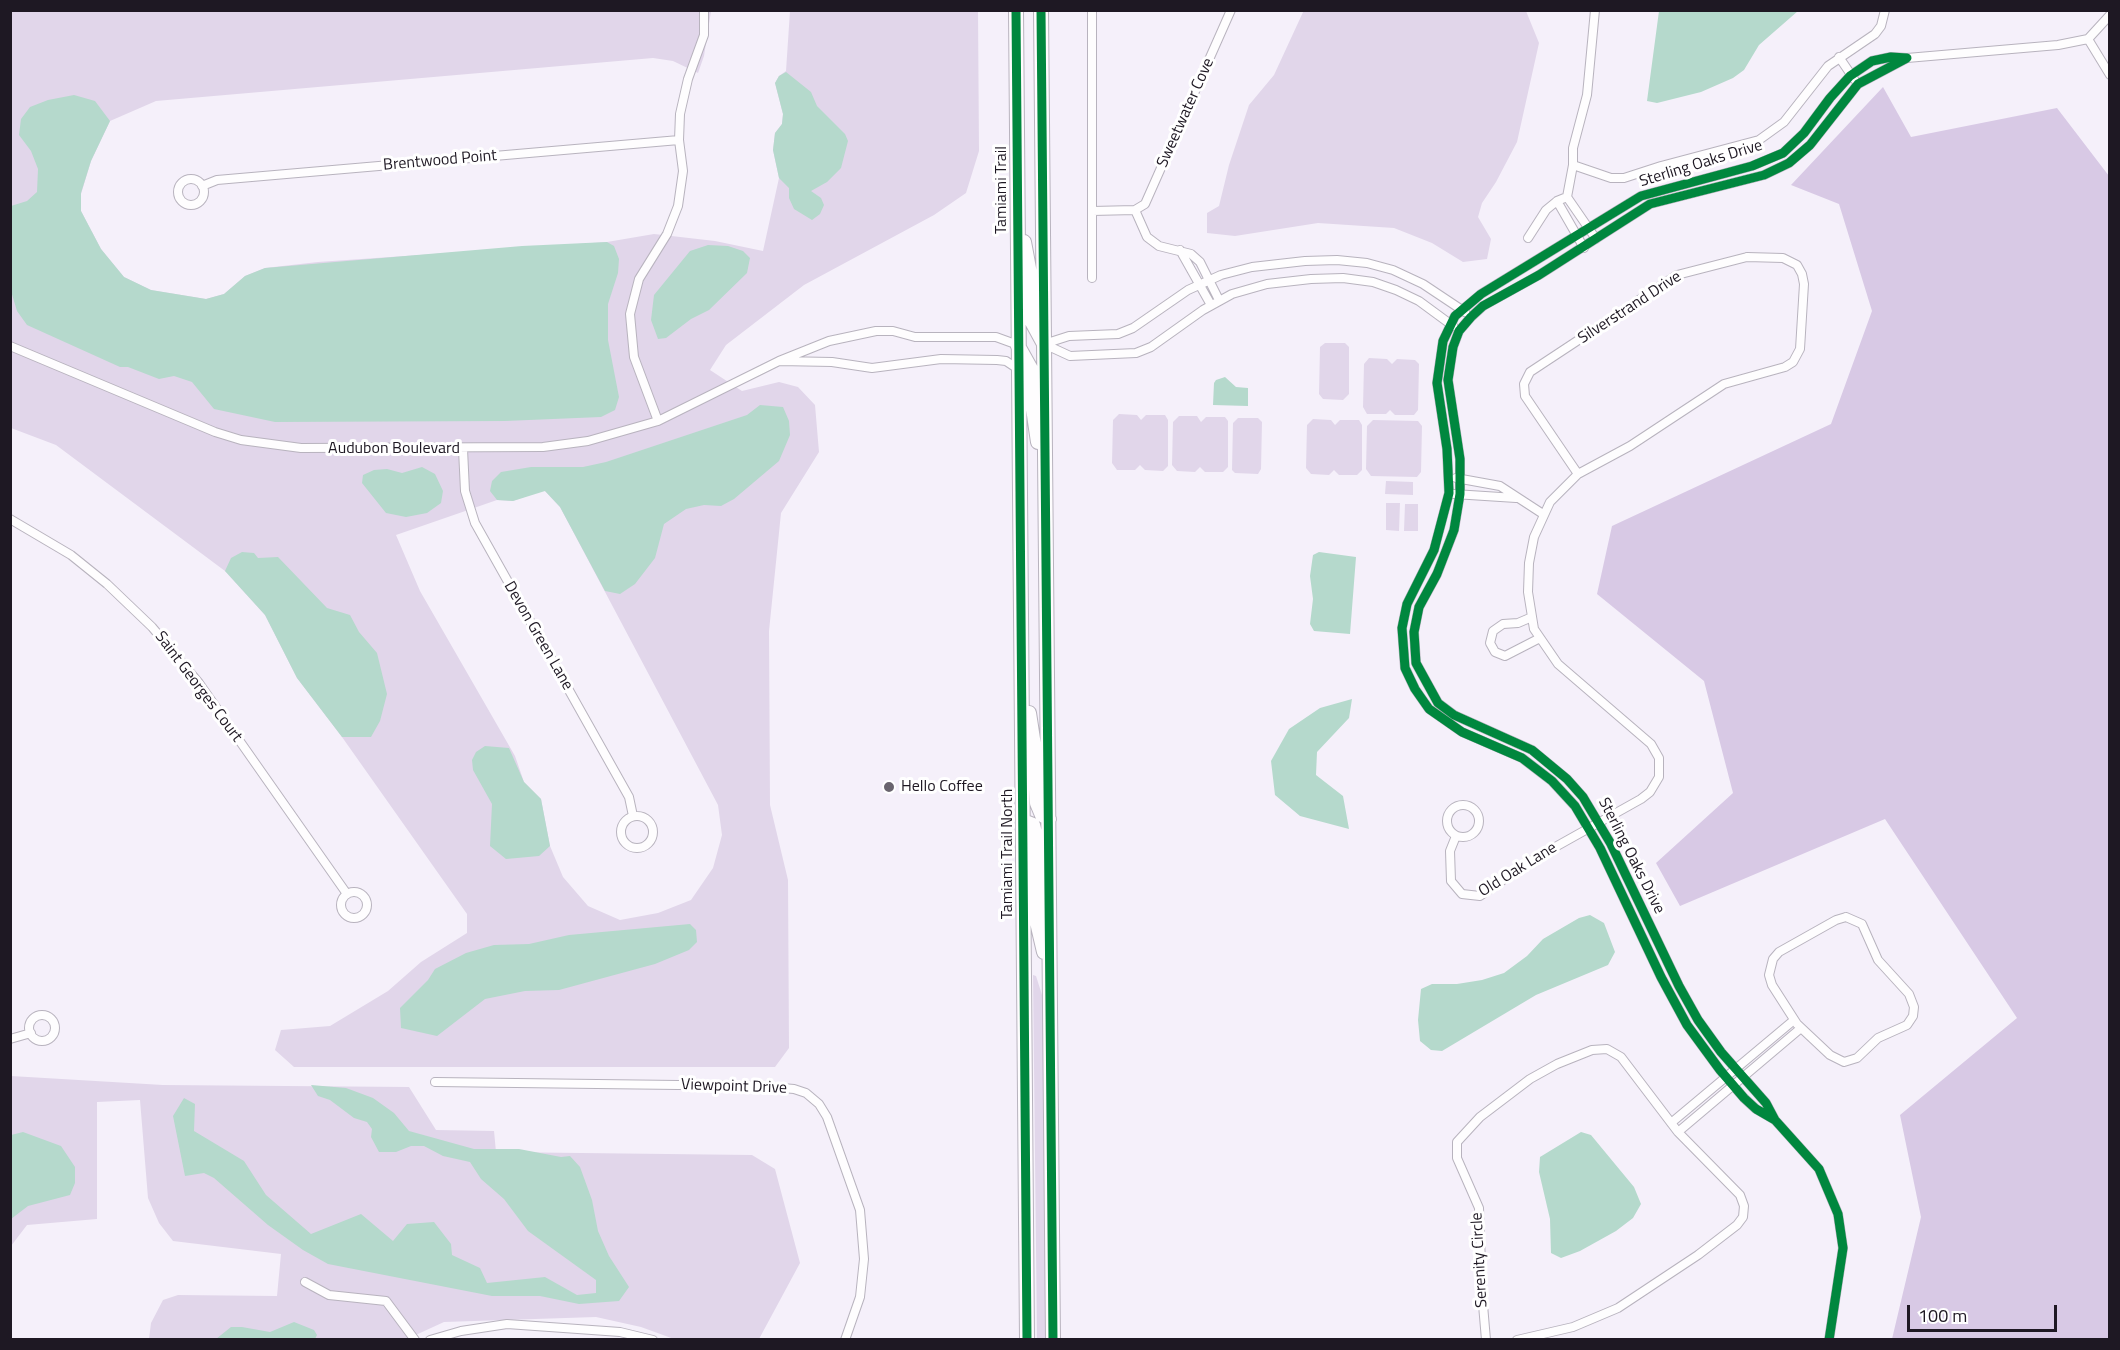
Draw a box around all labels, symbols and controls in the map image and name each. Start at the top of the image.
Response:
street label: Sweetwater Cove [1153,55,1219,171]
street label: Sterling Oaks Drive [1637,136,1765,192]
street label: Brentwood Point [382,146,498,176]
street label: Tamiami Trail [992,146,1012,234]
street label: Silverstrand Drive [1575,267,1685,349]
street label: Audubon Boulevard [328,439,460,459]
street label: Devon Green Lane [499,578,577,694]
street label: Saint Georges Court [150,628,246,746]
place label: Hello Coffee [901,777,983,797]
marker: Hello Coffee [882,780,896,794]
street label: Tamiami Trail North [998,789,1018,919]
street label: Sterling Oaks Drive [1594,795,1668,917]
street label: Old Oak Lane [1475,838,1561,902]
street label: Viewpoint Drive [681,1076,787,1098]
street label: Serenity Circle [1468,1212,1492,1308]
scale bar [1910,1293,2060,1331]
text: 100 m [1918,1302,1967,1329]

